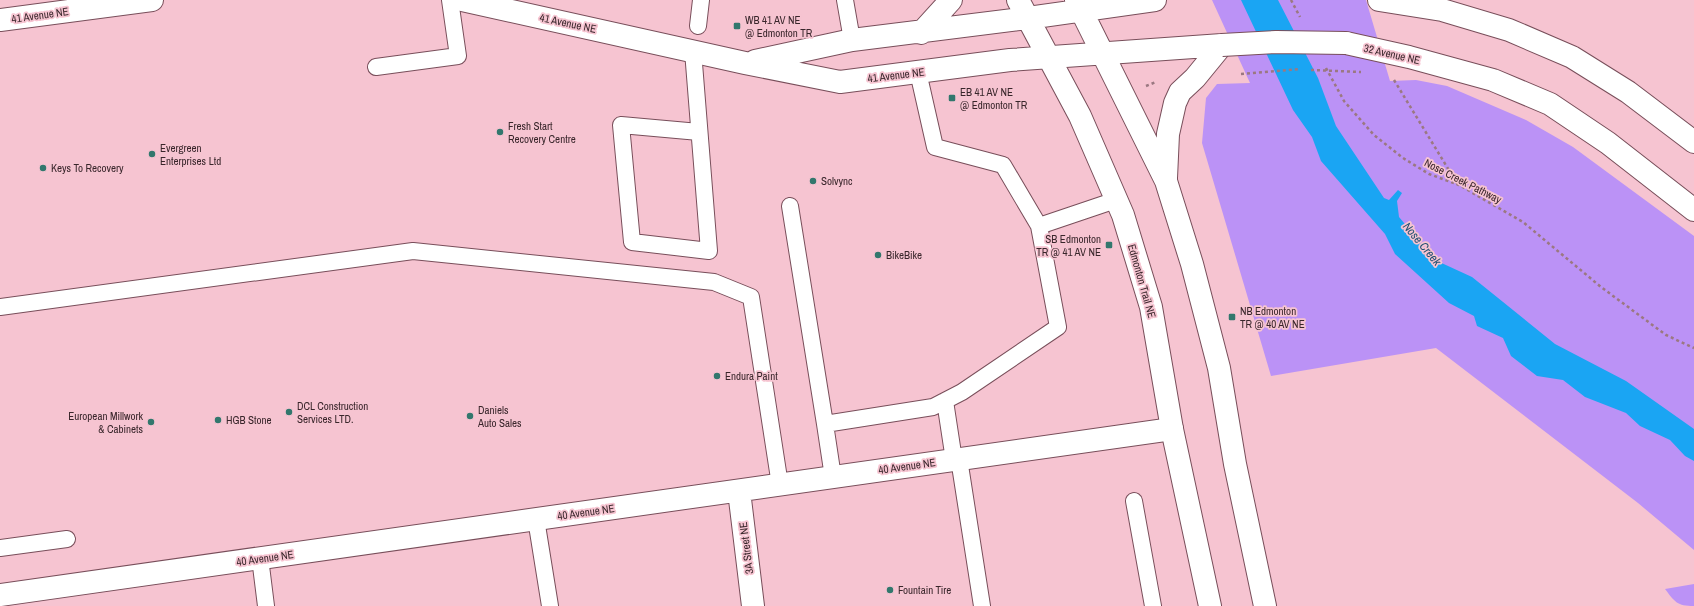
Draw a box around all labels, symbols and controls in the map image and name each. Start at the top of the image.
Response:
street label: 41 Avenue NE [11,4,69,26]
street label: 41 Avenue NE [538,10,598,36]
place label: WB 41 AV NE @ Edmonton TR [745,13,813,40]
marker: WB 41 AV NE @ Edmonton TR [732,21,742,31]
street label: 32 Avenue NE [1362,41,1422,67]
street label: 41 Avenue NE [867,65,925,85]
place label: EB 41 AV NE @ Edmonton TR [960,85,1028,112]
marker: EB 41 AV NE @ Edmonton TR [947,93,957,103]
place label: Fresh Start Recovery Centre [508,119,576,146]
marker: Fresh Start Recovery Centre [495,127,505,137]
place label: Evergreen Enterprises Ltd [160,141,221,168]
marker: Evergreen Enterprises Ltd [147,149,157,159]
street label: Nose Creek Pathway [1422,156,1504,207]
place label: Keys To Recovery [51,161,124,175]
marker: Keys To Recovery [38,163,48,173]
place label: Solvync [821,174,853,188]
marker: Solvync [808,176,818,186]
water label: Nose Creek [1399,219,1446,270]
place label: SB Edmonton TR @ 41 AV NE [1036,232,1101,259]
marker: SB Edmonton TR @ 41 AV NE [1104,240,1114,250]
street label: Edmonton Trail NE [1125,242,1159,320]
place label: BikeBike [886,248,922,262]
marker: BikeBike [873,250,883,260]
place label: NB Edmonton TR @ 40 AV NE [1240,304,1305,331]
marker: NB Edmonton TR @ 40 AV NE [1227,312,1237,322]
place label: Endura Paint [725,369,778,383]
marker: Endura Paint [712,371,722,381]
place label: DCL Construction Services LTD. [297,399,368,426]
place label: Daniels Auto Sales [477,403,522,430]
marker: DCL Construction Services LTD. [284,407,294,417]
place label: European Millwork & Cabinets [68,409,143,436]
marker: Daniels Auto Sales [465,411,475,421]
place label: HGB Stone [226,413,272,427]
marker: HGB Stone [213,415,223,425]
marker: European Millwork & Cabinets [146,417,156,427]
street label: 40 Avenue NE [878,455,936,477]
street label: 40 Avenue NE [557,501,615,523]
street label: 3A Street NE [736,521,756,575]
street label: 40 Avenue NE [236,547,294,569]
place label: Fountain Tire [898,583,951,597]
marker: Fountain Tire [885,585,895,595]

